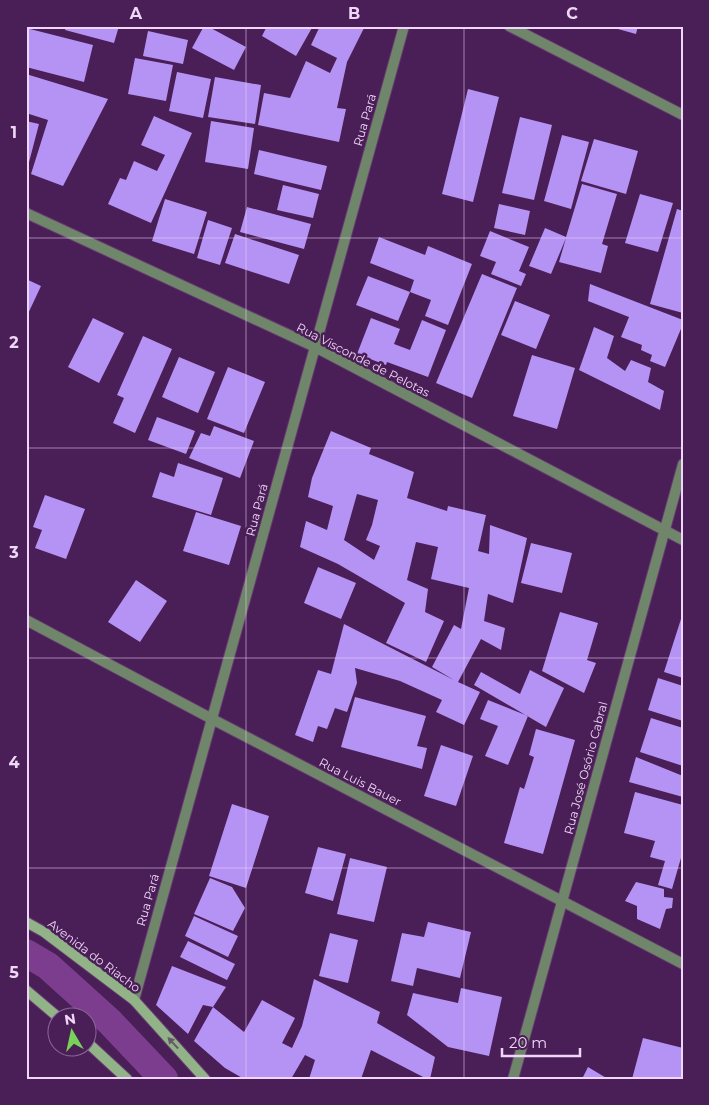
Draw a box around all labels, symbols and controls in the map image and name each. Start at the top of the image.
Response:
text: A [129,4,143,23]
text: B [348,4,360,23]
text: C [566,4,578,23]
street label: Rua Pará [350,92,379,148]
text: 1 [11,123,17,142]
street label: Rua Visconde de Pelotas [294,319,433,400]
text: 2 [9,333,19,352]
street label: Rua Pará [242,482,271,538]
text: 3 [8,543,19,562]
street label: Rua José Osório Cabral [561,700,611,836]
text: 4 [8,753,20,772]
street label: Rua Luis Bauer [317,754,404,809]
street label: Rua Pará [133,872,162,928]
street label: Avenida do Riacho [45,916,143,995]
text: 5 [9,963,19,982]
north arrow [48,1008,98,1058]
text: N [63,1009,77,1029]
scale bar [502,1025,579,1057]
text: 20 m [509,1033,547,1052]
one-way arrow [167,1037,179,1049]

